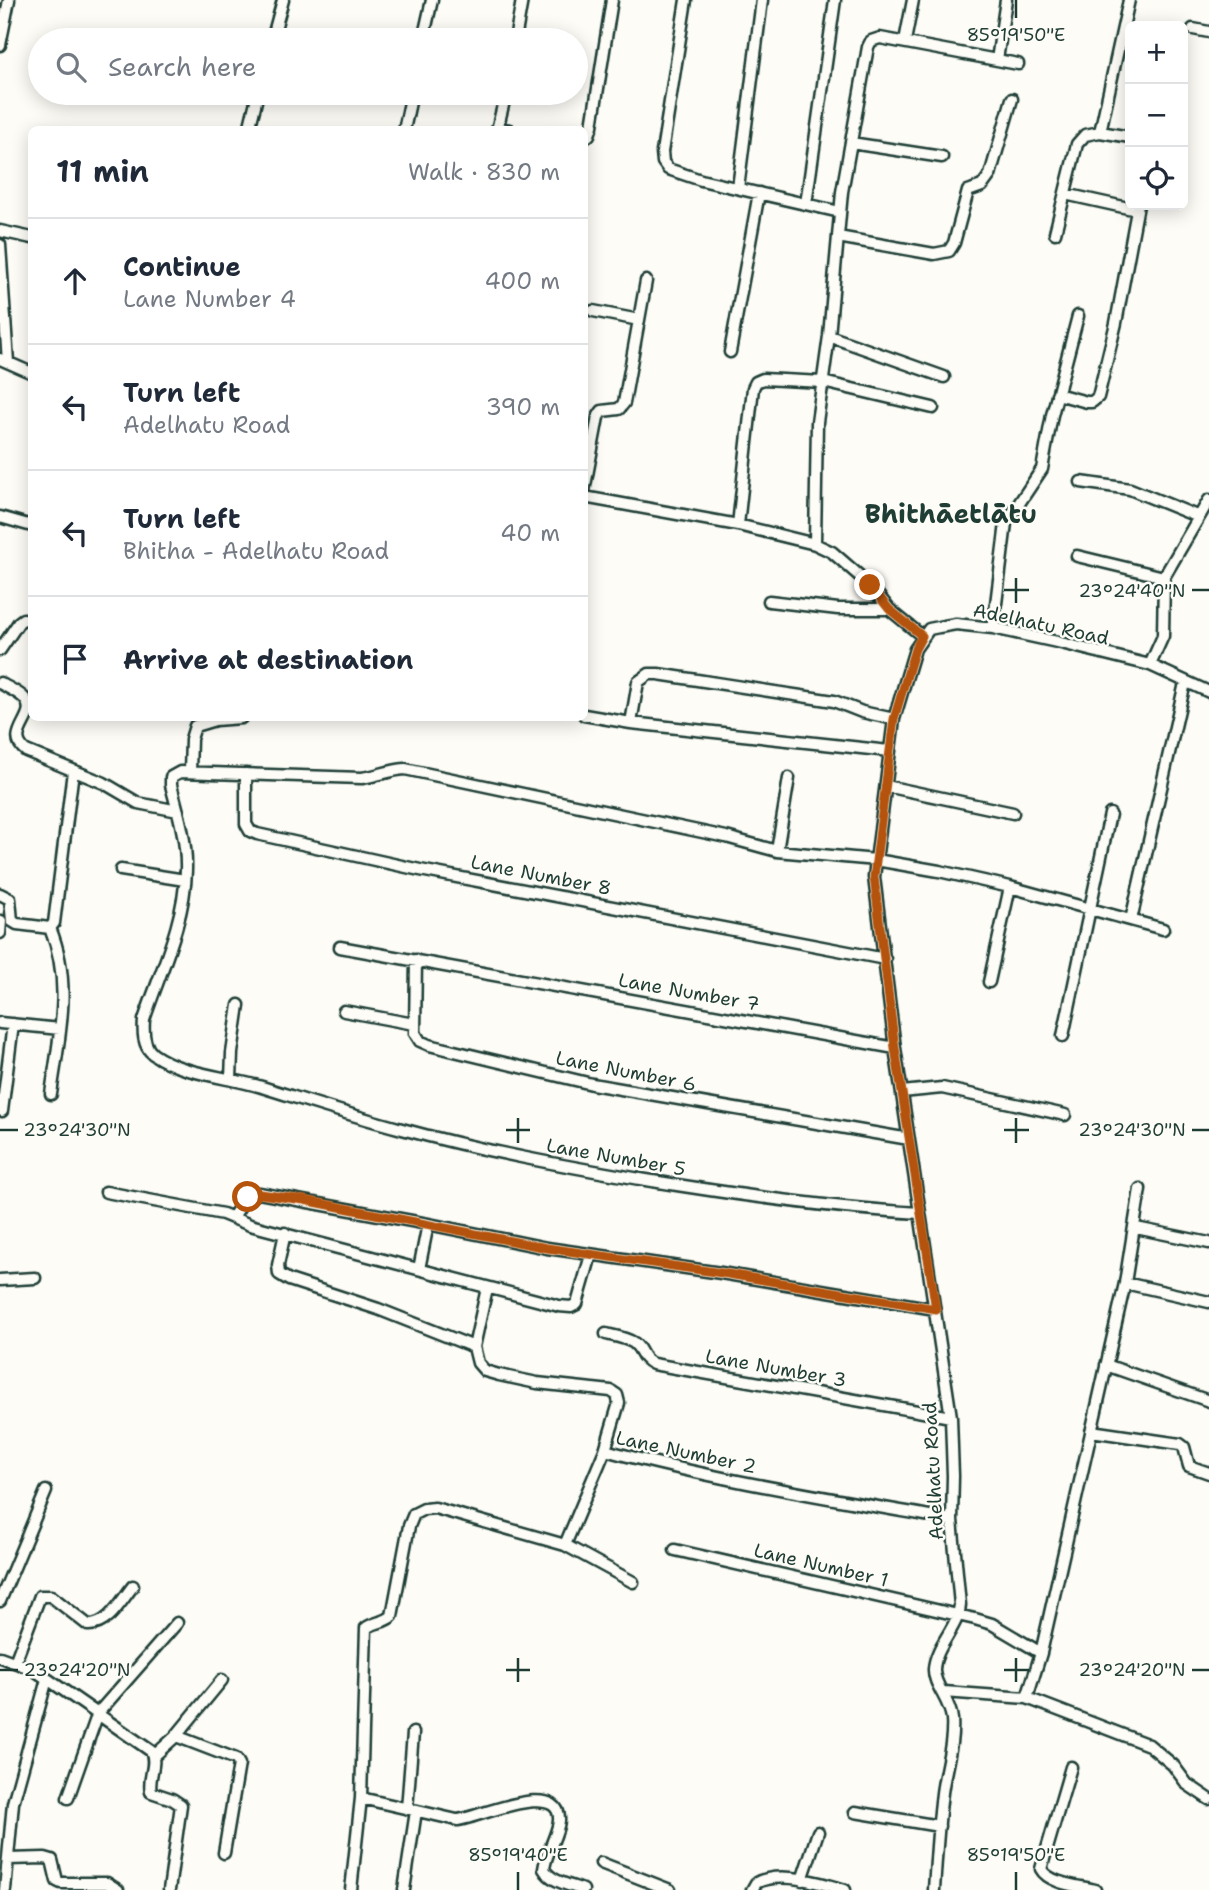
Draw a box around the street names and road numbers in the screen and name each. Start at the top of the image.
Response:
street label: Adelhatu Road [971,597,1111,651]
street label: Lane Number 8 [469,849,613,901]
street label: Lane Number 7 [617,967,761,1017]
street label: Lane Number 6 [554,1045,698,1097]
street label: Lane Number 5 [544,1132,688,1182]
street label: Lane Number 3 [704,1343,848,1393]
street label: Adelhatu Road [917,1401,949,1541]
street label: Lane Number 2 [614,1425,758,1479]
street label: Lane Number 1 [751,1537,891,1593]

